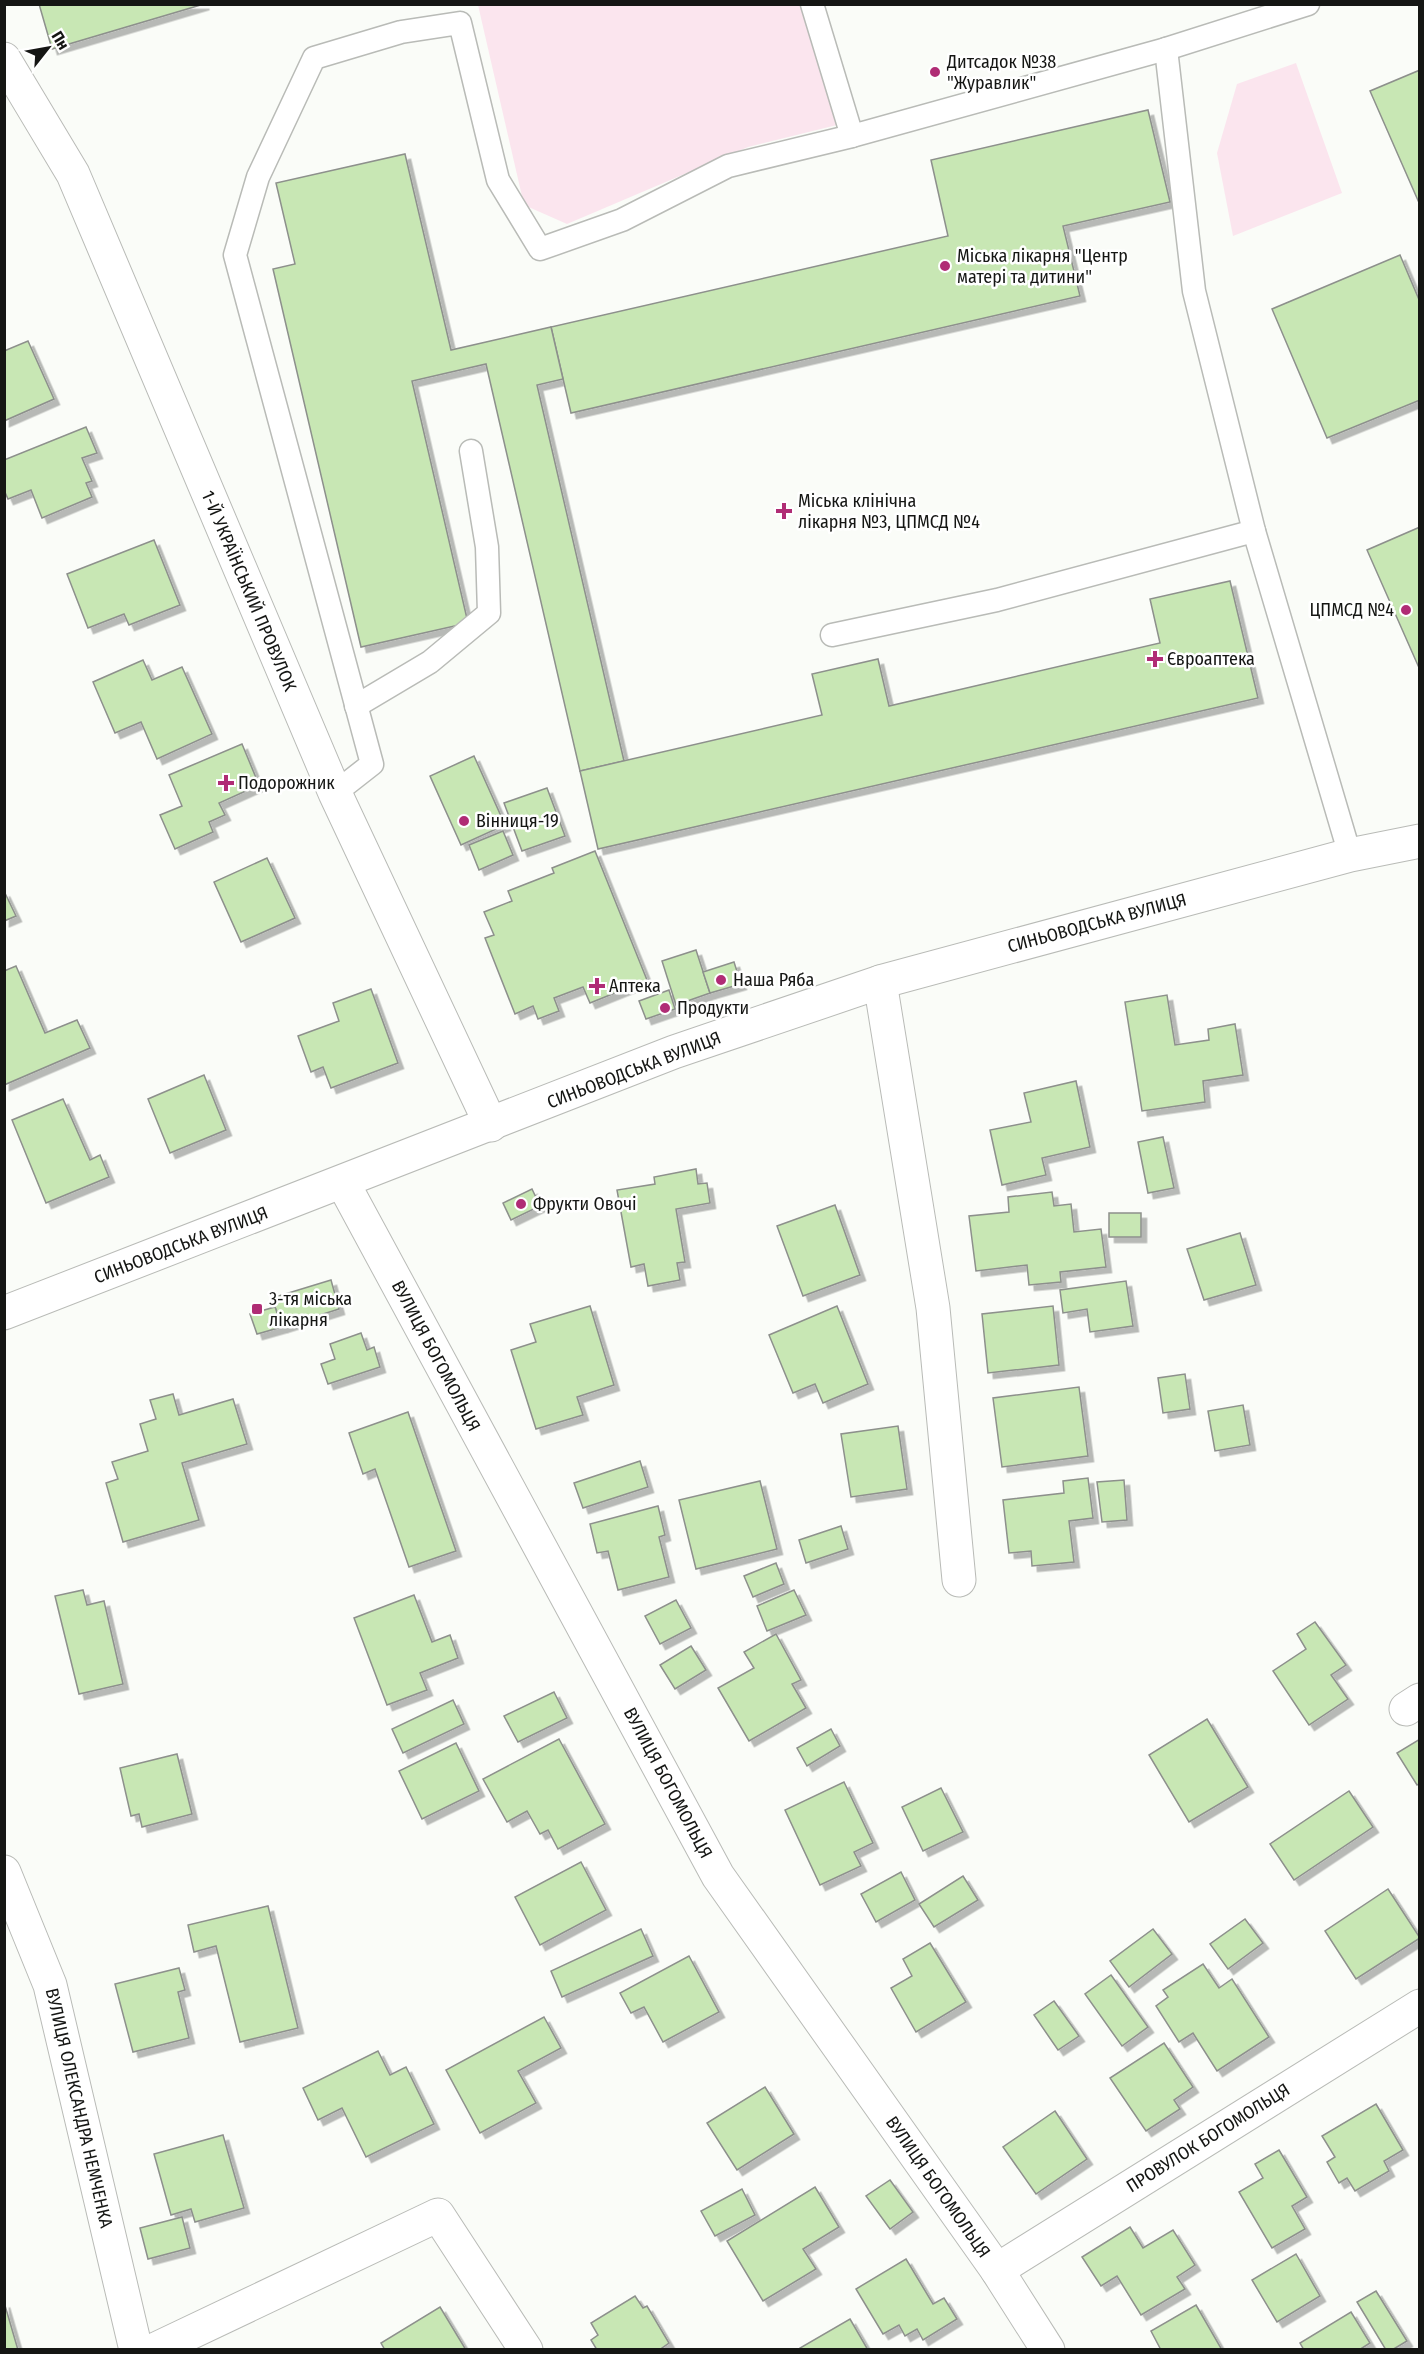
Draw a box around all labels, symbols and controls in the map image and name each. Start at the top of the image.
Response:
north arrow [18,18,78,78]
text: Пн [48,28,73,53]
place label: Дитсадок №38 "Журавлик" [946,51,1056,94]
marker: Дитсадок №38 "Журавлик" [928,65,942,79]
place label: Міська лікарня "Центр матері та дитини" [957,245,1128,288]
marker: Міська лікарня "Центр матері та дитини" [938,259,952,273]
street label: 1-Й УКРАЇНСЬКИЙ ПРОВУЛОК [197,487,301,695]
place label: Міська клінічна лікарня №3, ЦПМСД №4 [798,490,980,533]
marker: Міська клінічна лікарня №3, ЦПМСД №4 [775,502,793,520]
place label: ЦПМСД №4 [1309,599,1394,621]
marker: ЦПМСД №4 [1399,603,1413,617]
place label: Євроаптека [1167,648,1255,670]
marker: Євроаптека [1148,652,1162,666]
place label: Подорожник [238,772,335,794]
marker: Подорожник [219,776,233,790]
place label: Вінниця-19 [476,810,559,832]
marker: Вінниця-19 [457,814,471,828]
street label: СИНЬОВОДСЬКА ВУЛИЦЯ [1005,889,1189,957]
place label: Наша Ряба [733,969,815,991]
marker: Наша Ряба [714,973,728,987]
place label: Аптека [609,975,661,997]
marker: Аптека [590,979,604,993]
place label: Продукти [677,997,749,1019]
marker: Продукти [658,1001,672,1015]
street label: СИНЬОВОДСЬКА ВУЛИЦЯ [544,1027,724,1113]
place label: Фрукти Овочі [533,1193,637,1215]
marker: Фрукти Овочі [514,1197,528,1211]
street label: СИНЬОВОДСЬКА ВУЛИЦЯ [91,1202,271,1288]
street label: ВУЛИЦЯ БОГОМОЛЬЦЯ [387,1277,485,1435]
place label: 3-тя міська лікарня [269,1288,352,1331]
marker: 3-тя міська лікарня [250,1302,264,1316]
street label: ВУЛИЦЯ БОГОМОЛЬЦЯ [619,1704,717,1862]
street label: ВУЛИЦЯ ОЛЕКСАНДРА НЕМЧЕНКА [41,1986,117,2231]
street label: ПРОВУЛОК БОГОМОЛЬЦЯ [1122,2079,1294,2197]
street label: ВУЛИЦЯ БОГОМОЛЬЦЯ [881,2112,995,2262]

